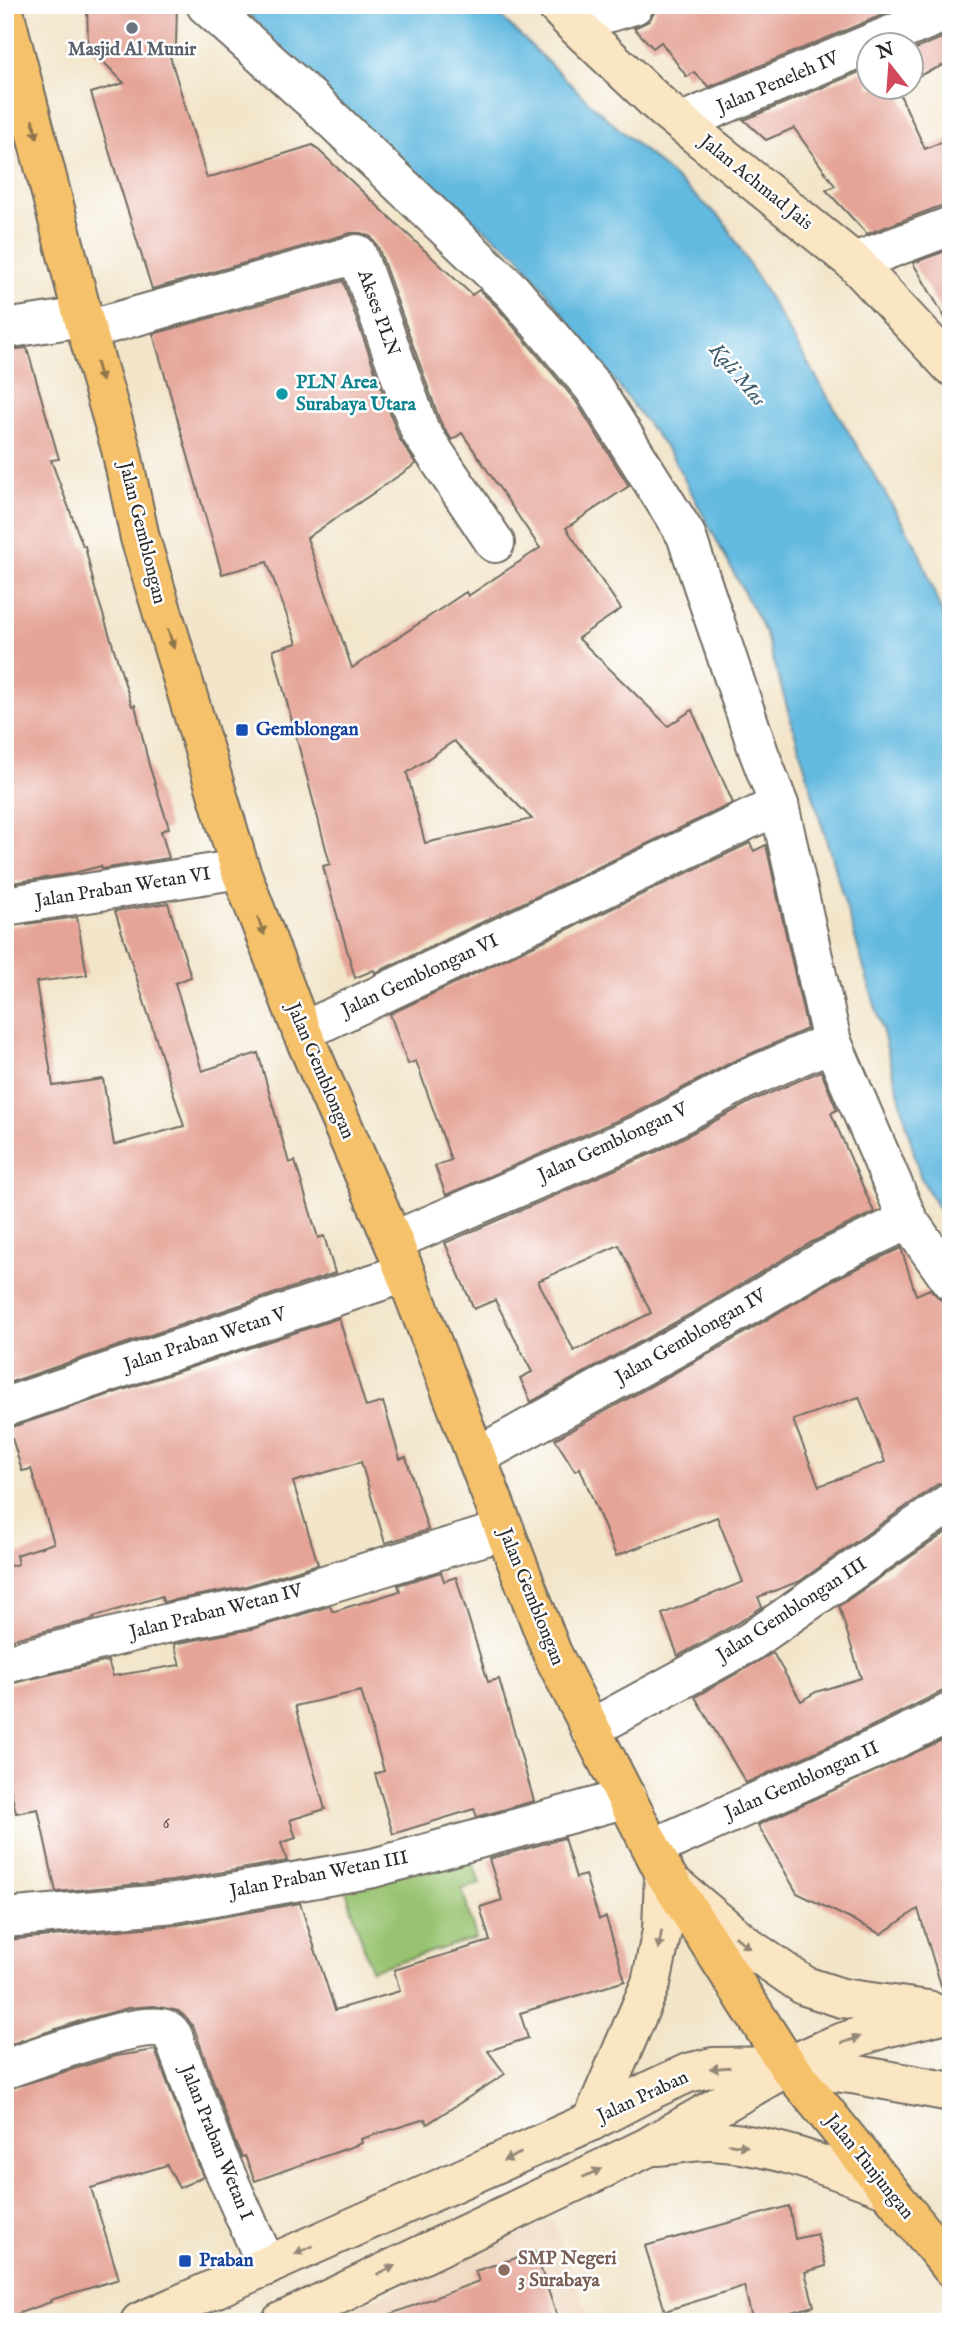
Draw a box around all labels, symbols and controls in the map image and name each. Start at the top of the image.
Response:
marker: Masjid Al Munir [124,20,140,36]
north arrow [855,32,925,102]
place label: Masjid Al Munir [68,38,197,62]
text: N [873,38,898,66]
street label: Jalan Peneleh IV [712,46,843,120]
one-way arrow [30,119,40,140]
street label: Jalan Achmad Jais [693,129,817,236]
street label: Akses PLN [351,266,405,359]
water label: Kali Mas [702,337,772,413]
one-way arrow [94,361,105,383]
place label: PLN Area Surabaya Utara [296,371,417,417]
marker: PLN Area Surabaya Utara [274,386,290,402]
street label: Jalan Gemblongan [112,457,171,607]
one-way arrow [166,629,176,650]
place label: Gemblongan [256,718,359,742]
marker: Gemblongan [234,722,250,738]
street label: Jalan Praban Wetan VI [32,862,213,914]
one-way arrow [256,916,267,937]
street label: Jalan Gemblongan VI [336,929,502,1024]
street label: Jalan Gemblongan [280,997,360,1143]
street label: Jalan Gemblongan V [533,1098,692,1189]
street label: Jalan Gemblongan IV [609,1284,771,1391]
street label: Jalan Praban Wetan V [119,1302,290,1378]
street label: Jalan Gemblongan [492,1523,569,1669]
street label: Jalan Gemblongan III [711,1552,872,1669]
street label: Jalan Praban Wetan IV [125,1579,306,1646]
street label: Jalan Gemblongan II [719,1736,883,1827]
house number: 6 [163,1814,170,1834]
street label: Jalan Praban Wetan III [226,1846,410,1904]
one-way arrow [654,1929,665,1951]
one-way arrow [733,1934,751,1949]
one-way arrow [840,2034,861,2045]
street label: Jalan Praban Wetan I [173,2060,258,2224]
one-way arrow [709,2063,731,2074]
street label: Jalan Praban [592,2065,692,2129]
street label: Jalan Tunjungan [818,2108,919,2224]
one-way arrow [727,2140,749,2151]
one-way arrow [502,2151,522,2163]
one-way arrow [582,2167,602,2179]
one-way arrow [294,2244,314,2256]
place label: SMP Negeri 3 Surabaya [518,2247,617,2293]
place label: Praban [199,2249,254,2273]
marker: Praban [177,2253,193,2269]
marker: SMP Negeri 3 Surabaya [496,2262,512,2278]
one-way arrow [376,2265,396,2276]

